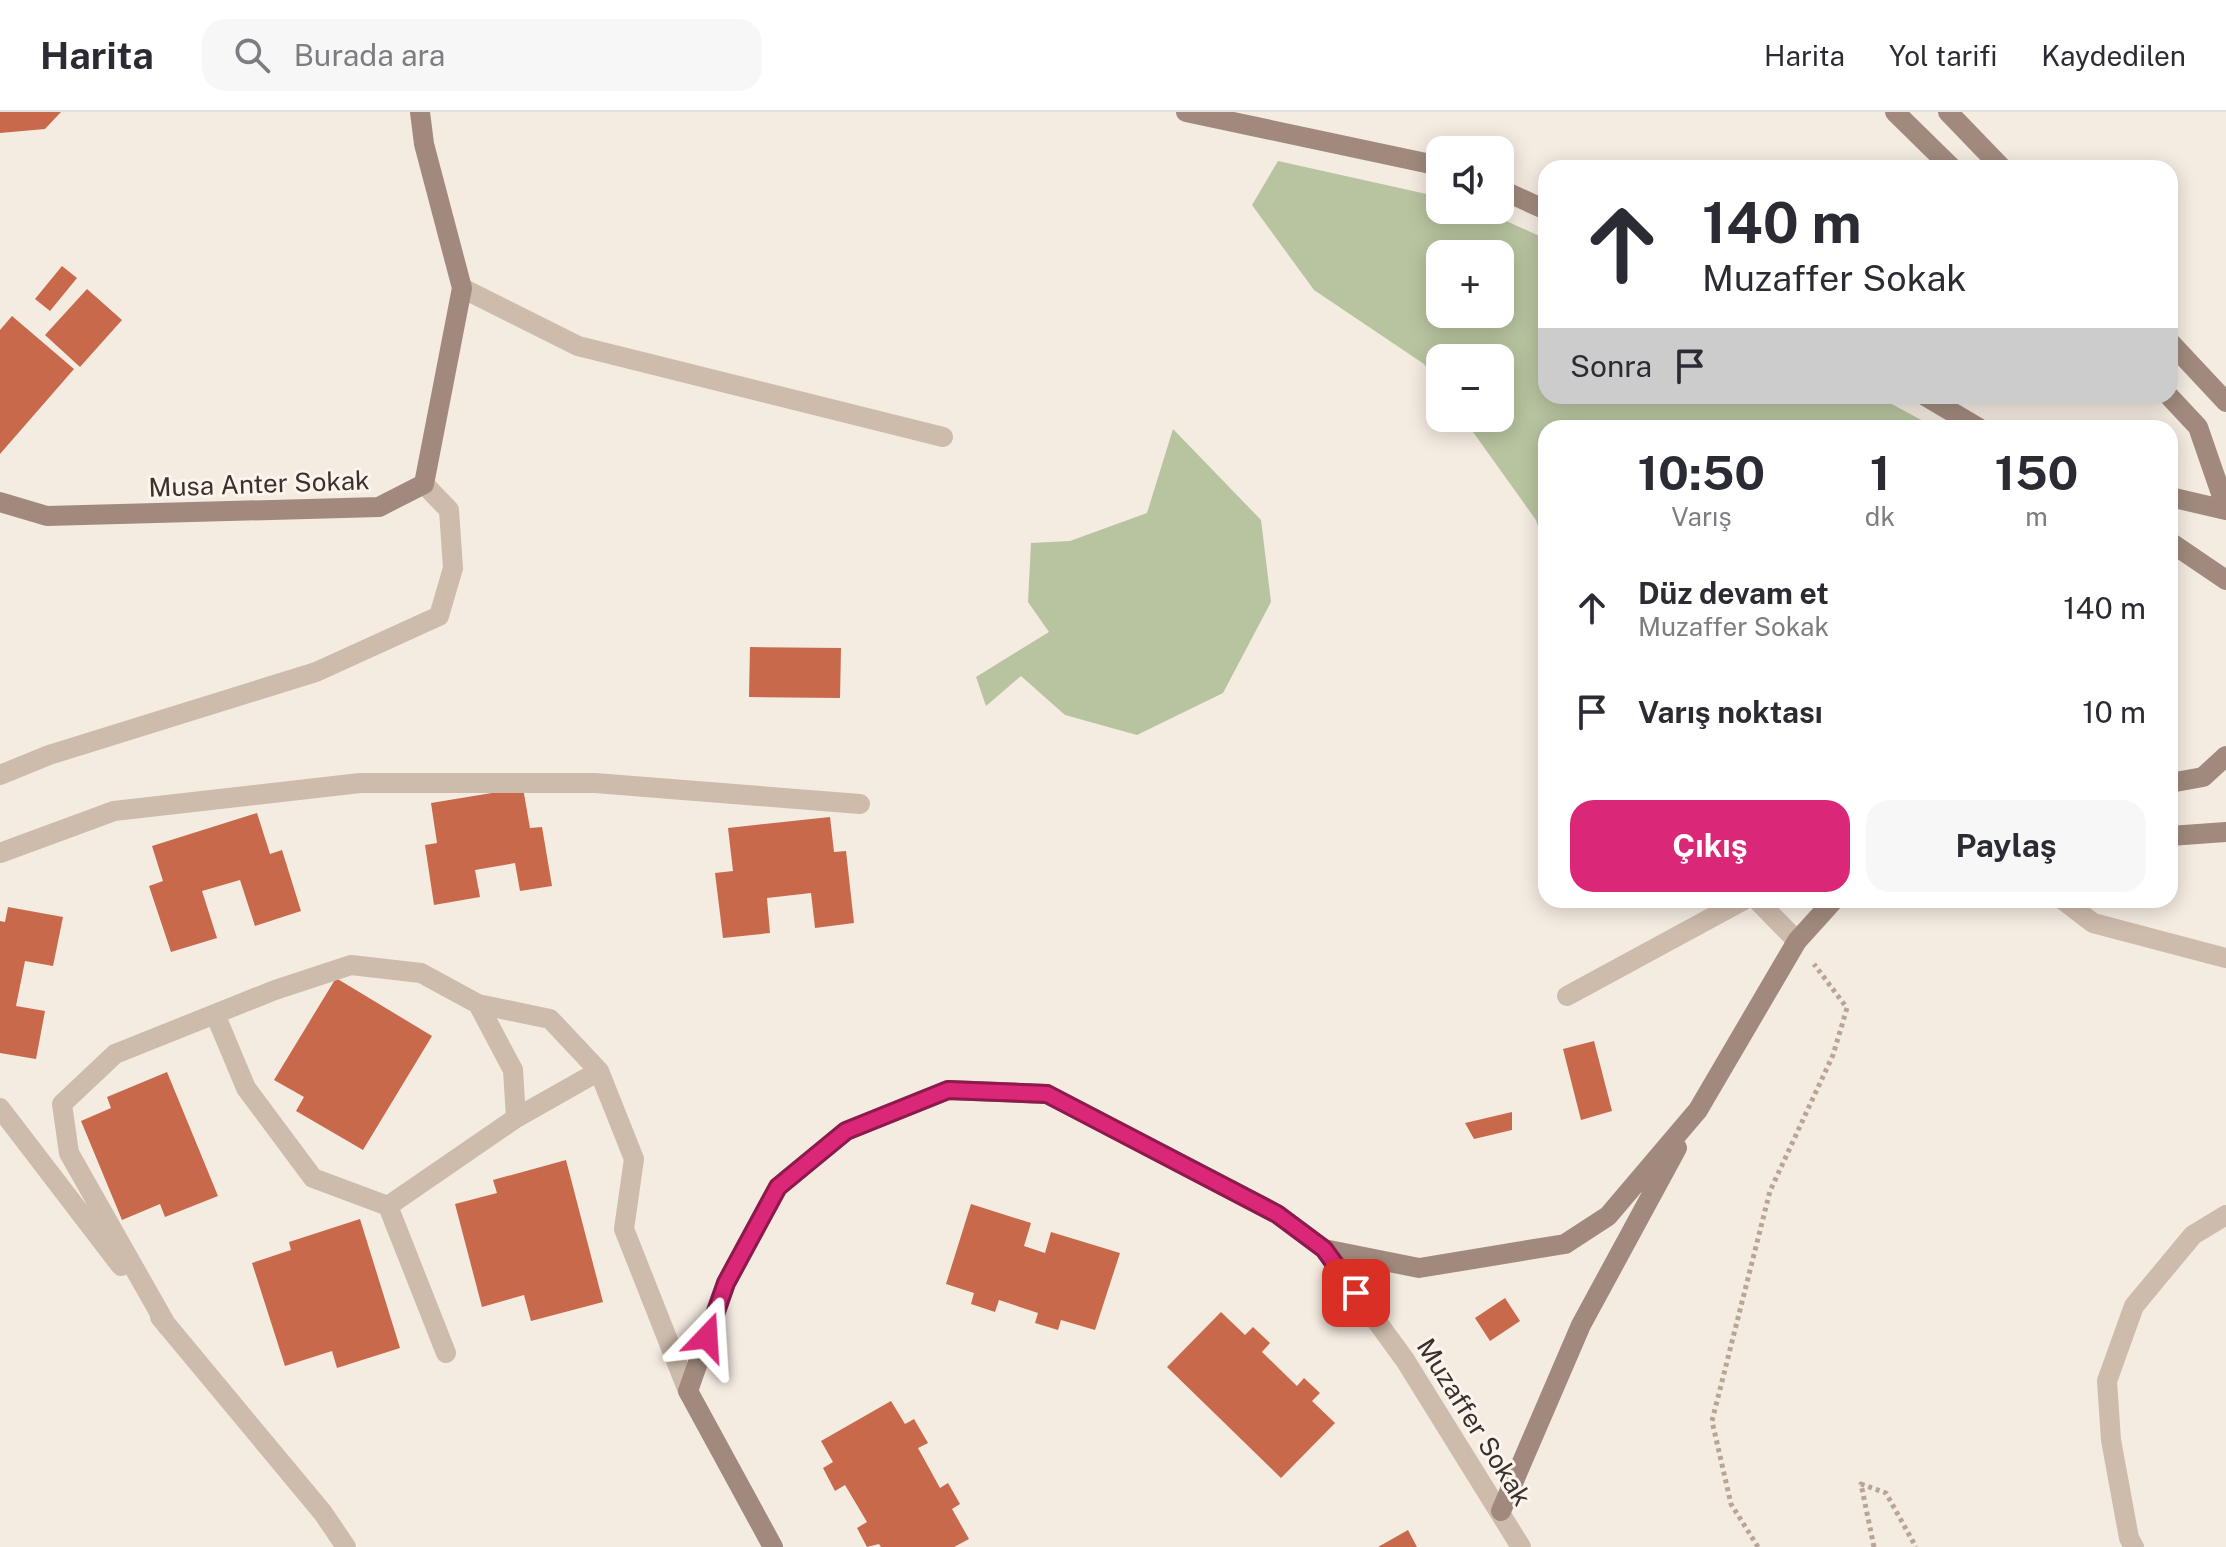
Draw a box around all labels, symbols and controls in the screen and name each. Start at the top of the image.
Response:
search box [202,19,762,91]
text: Harita [40,33,154,78]
icon: search [230,33,274,77]
text: Burada ara [294,37,445,73]
text: Harita [1764,39,1845,72]
text: Yol tarifi [1889,39,1997,72]
text: Kaydedilen [2041,39,2186,72]
map controls [1426,136,1514,432]
button: sound [1426,136,1514,224]
text: 140 m [1702,190,1862,256]
icon: ahead [1570,192,1674,296]
button: + [1426,240,1514,328]
text: Muzaffer Sokak [1702,257,1967,299]
button: − [1426,344,1514,432]
icon: arrive [1668,344,1712,388]
text: Sonra [1570,348,1652,384]
text: 10:50 [1638,444,1765,501]
text: 1 [1870,444,1890,501]
text: 150 [1995,444,2078,501]
street label: Musa Anter Sokak [148,464,370,503]
text: Varış [1671,501,1732,532]
text: dk [1865,501,1895,532]
text: m [2025,501,2048,532]
text: Düz devam et [1638,575,1829,611]
icon: ahead [1570,586,1614,630]
text: 140 m [2063,590,2146,626]
text: Muzaffer Sokak [1638,611,1829,642]
icon: arrive [1570,690,1614,734]
text: Varış noktası [1638,694,1823,730]
text: 10 m [2082,694,2146,730]
button: Çıkış [1570,800,1850,892]
button: Paylaş [1866,800,2146,892]
pin [1322,1259,1390,1327]
icon: arrive [1334,1271,1378,1315]
position arrow [665,1295,749,1379]
street label: Muzaffer Sokak [1411,1333,1538,1511]

